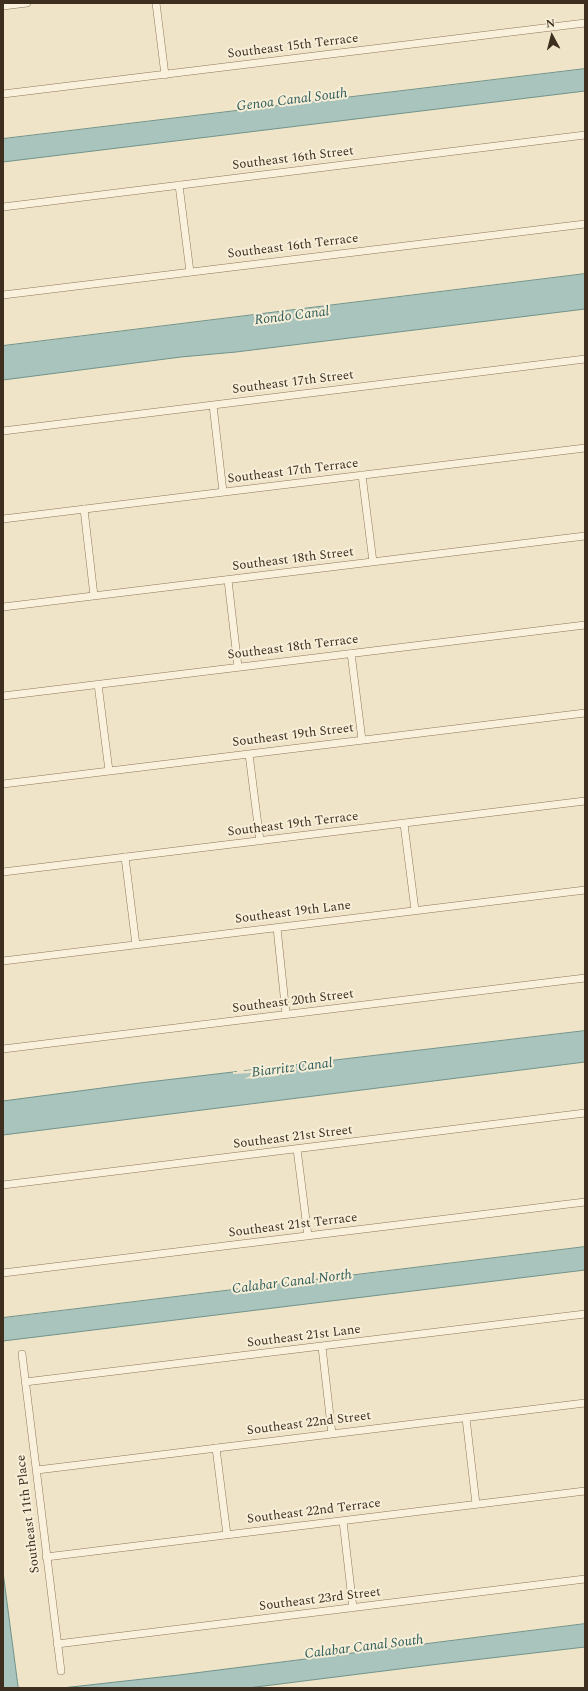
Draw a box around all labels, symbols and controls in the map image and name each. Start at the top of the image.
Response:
text: N [545,15,556,33]
north arrow [532,16,572,56]
street label: Southeast 15th Terrace [227,31,359,63]
water label: Genoa Canal South [236,86,348,116]
street label: Southeast 16th Street [231,144,355,174]
street label: Southeast 16th Terrace [227,231,359,263]
water label: Rondo Canal [254,304,330,330]
street label: Southeast 17th Street [231,368,355,398]
street label: Southeast 17th Terrace [227,456,359,488]
street label: Southeast 18th Street [231,545,355,575]
street label: Southeast 18th Terrace [227,632,359,664]
street label: Southeast 19th Street [231,721,355,751]
street label: Southeast 19th Terrace [227,809,359,841]
street label: Southeast 19th Lane [234,898,352,928]
street label: Southeast 20th Street [231,987,355,1017]
water label: Biarritz Canal [251,1056,333,1082]
street label: Southeast 21st Street [232,1123,354,1153]
street label: Southeast 21st Terrace [228,1210,358,1242]
water label: Calabar Canal North [231,1267,353,1299]
street label: Southeast 21st Lane [246,1322,362,1352]
street label: Southeast 22nd Street [246,1409,372,1439]
street label: Southeast 11th Place [14,1454,44,1574]
street label: Southeast 22nd Terrace [246,1496,382,1528]
street label: Southeast 23rd Street [258,1585,382,1615]
water label: Calabar Canal South [304,1632,424,1664]

